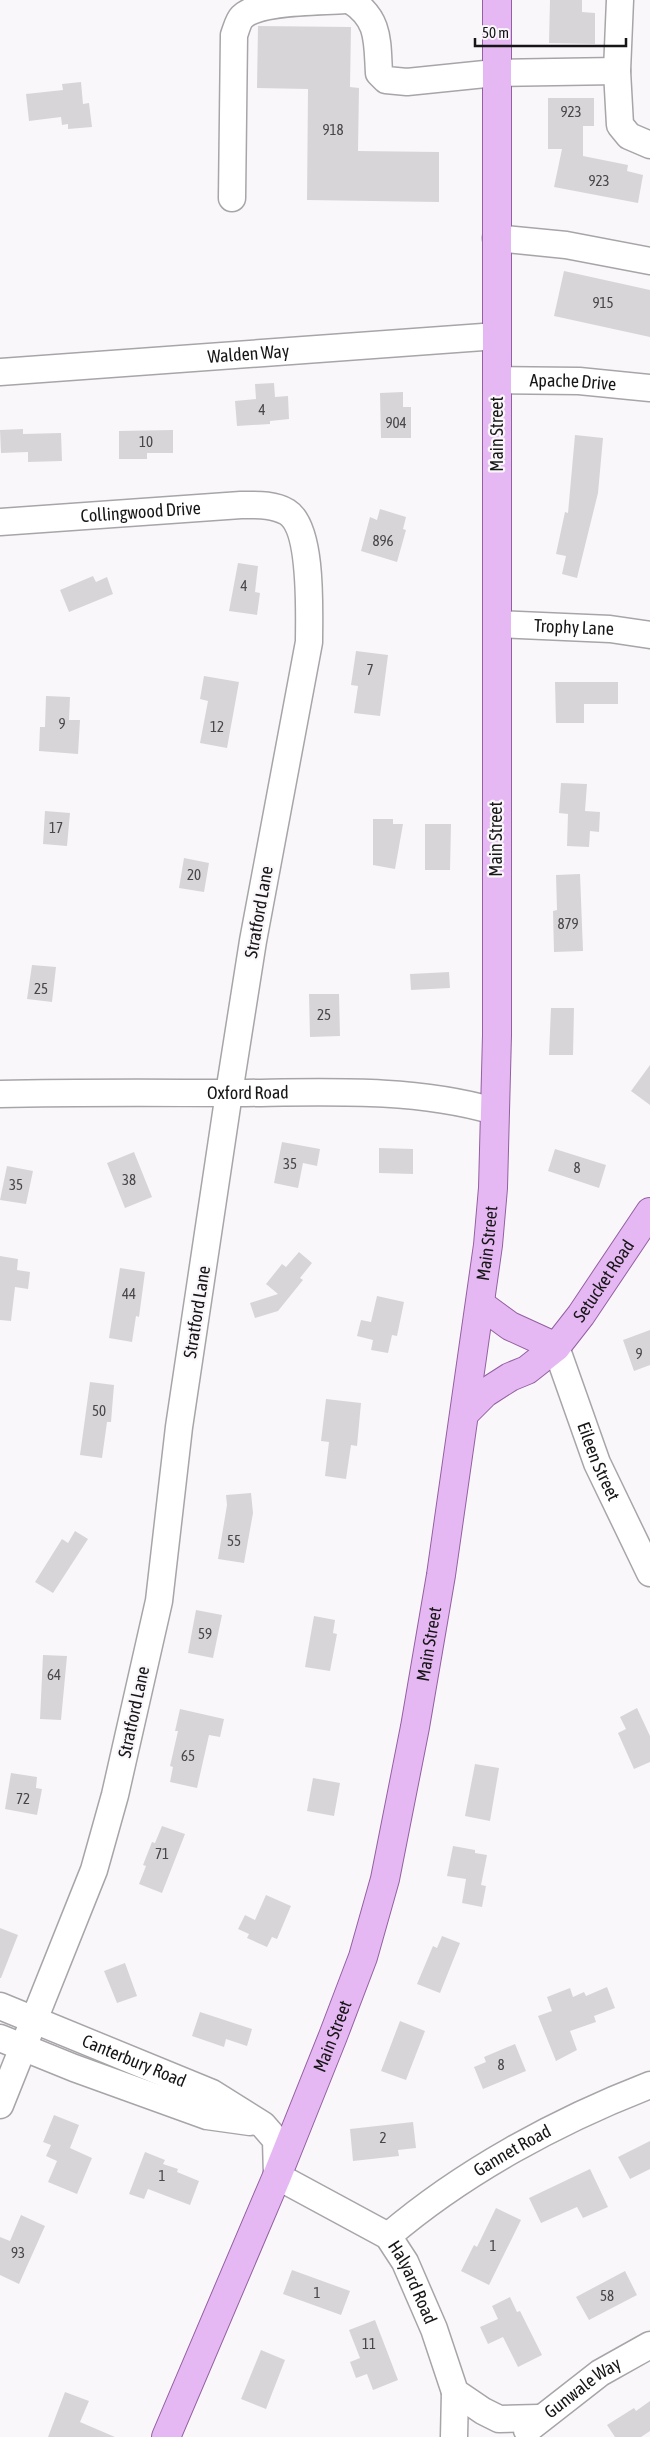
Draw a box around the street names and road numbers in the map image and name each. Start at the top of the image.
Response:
street label: Walden Way [207,340,290,367]
street label: Apache Drive [529,369,617,395]
street label: Main Street [486,396,507,472]
street label: Collingwood Drive [80,497,201,526]
street label: Trophy Lane [533,615,614,639]
street label: Main Street [485,801,506,877]
street label: Stratford Lane [240,864,277,960]
street label: Oxford Road [207,1081,289,1103]
street label: Main Street [472,1205,501,1282]
street label: Setucket Road [569,1236,638,1326]
street label: Stratford Lane [179,1264,214,1360]
street label: Eileen Street [573,1419,625,1504]
street label: Main Street [412,1605,445,1683]
street label: Stratford Lane [114,1664,153,1760]
street label: Main Street [309,1997,356,2075]
street label: Canterbury Road [79,2030,189,2091]
street label: Gannet Road [469,2120,554,2181]
street label: Halyard Road [384,2236,441,2327]
street label: Gunwale Way [540,2353,624,2422]

